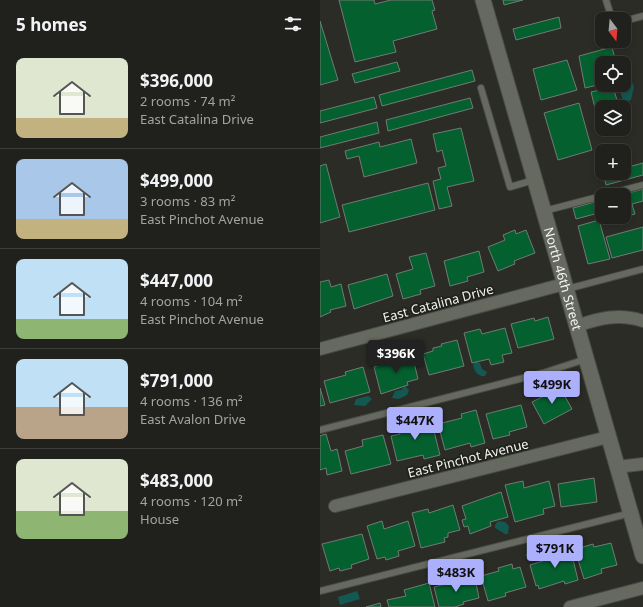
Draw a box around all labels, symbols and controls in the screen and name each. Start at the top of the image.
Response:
north arrow [595,12,631,48]
map controls [595,12,631,224]
text: 5 homes [16,13,87,36]
icon: filters [282,13,304,35]
button: locate [595,56,631,92]
text: $396,000 [140,69,213,92]
icon: home [48,74,96,122]
text: 2 rooms · 74 m² [140,92,235,110]
button: layers [595,100,631,136]
text: East Catalina Drive [140,110,254,128]
button: + [595,144,631,180]
text: $499,000 [140,169,213,192]
icon: home [48,175,96,223]
button: − [595,188,631,224]
text: 3 rooms · 83 m² [140,192,235,210]
text: East Pinchot Avenue [140,210,264,228]
street label: North 46th Street [540,225,587,333]
text: $447,000 [140,269,213,292]
icon: home [48,275,96,323]
street label: East Catalina Drive [381,280,495,326]
text: 4 rooms · 104 m² [140,292,243,310]
text: East Pinchot Avenue [140,310,264,328]
pin: $396K [368,340,424,374]
text: $396K [377,344,415,362]
text: $791,000 [140,369,213,392]
pin: $499K [524,371,580,405]
icon: home [48,375,96,423]
text: $499K [533,375,571,393]
text: 4 rooms · 136 m² [140,392,243,410]
pin: $447K [387,407,443,441]
text: East Avalon Drive [140,410,246,428]
text: $447K [396,411,434,429]
street label: East Pinchot Avenue [406,434,530,482]
text: $483,000 [140,469,213,492]
icon: home [48,475,96,523]
text: 4 rooms · 120 m² [140,492,243,510]
text: House [140,510,179,528]
pin: $791K [527,535,583,569]
text: $791K [536,539,574,557]
pin: $483K [428,559,484,593]
text: $483K [437,563,475,581]

